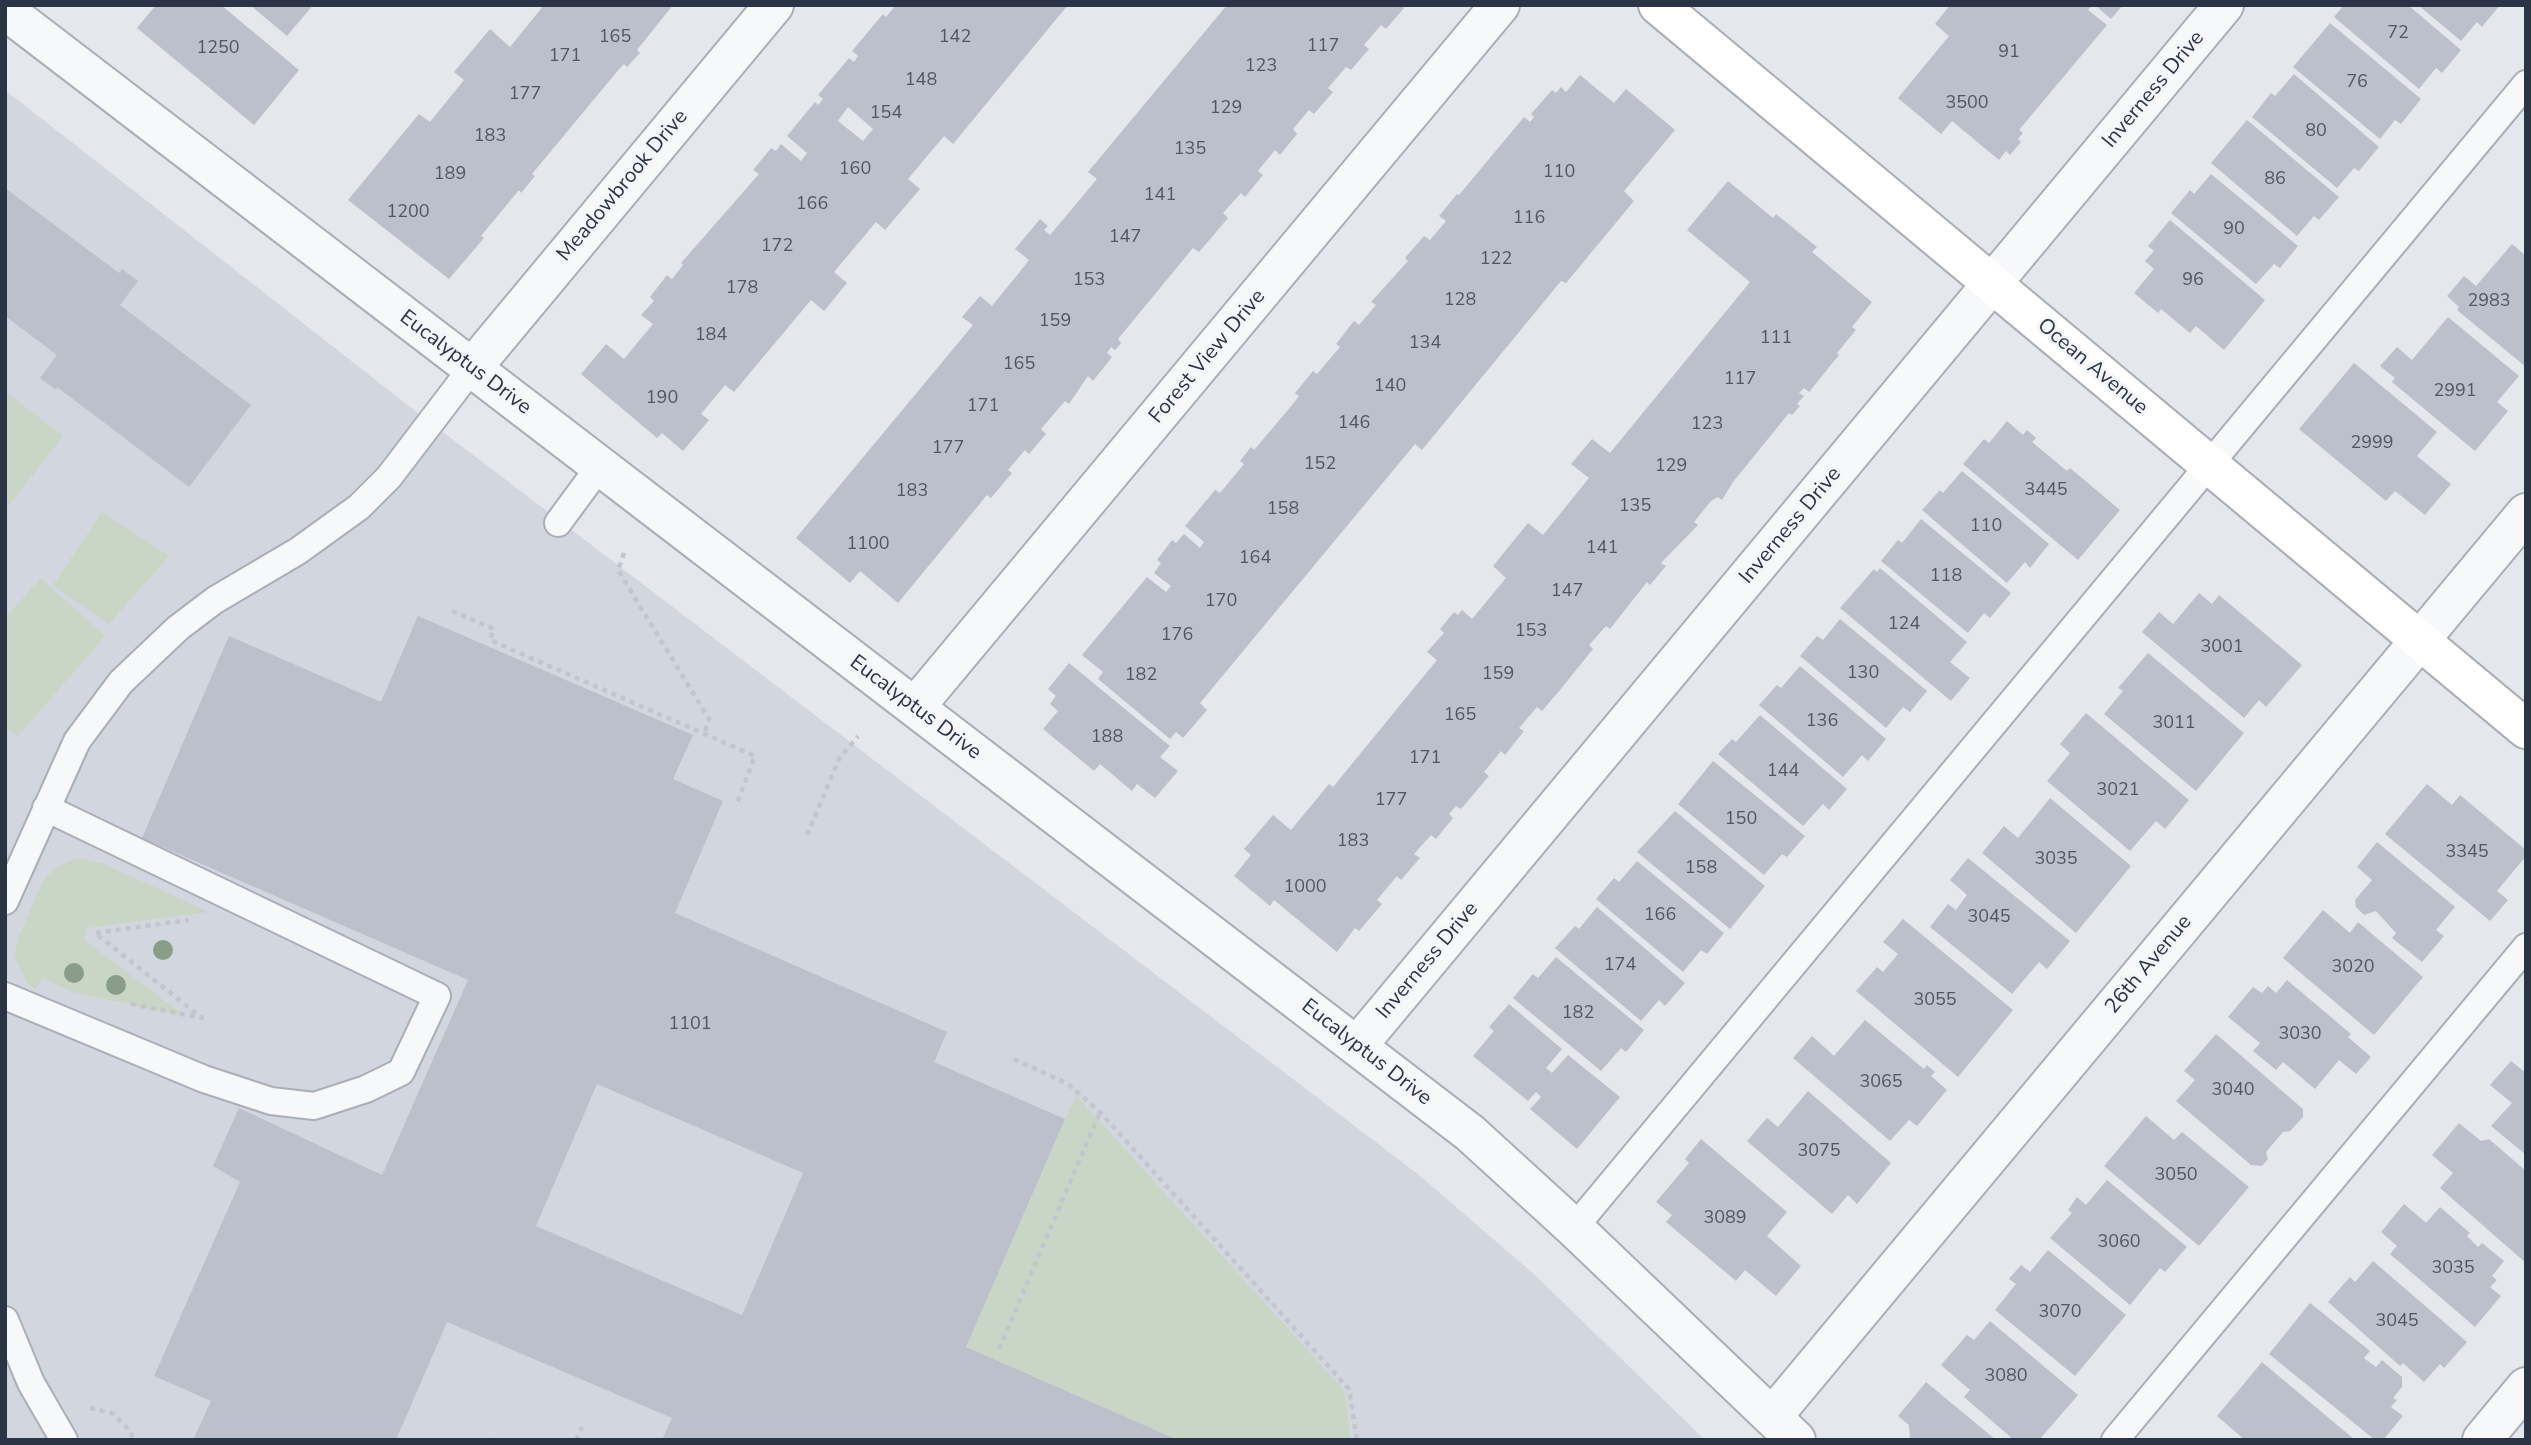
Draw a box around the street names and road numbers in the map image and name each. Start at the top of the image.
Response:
street label: Inverness Drive [2098,26,2210,154]
street label: Meadowbrook Drive [552,105,694,267]
street label: Forest View Drive [1145,285,1271,429]
street label: Eucalyptus Drive [394,305,536,421]
street label: Ocean Avenue [2032,313,2152,421]
street label: Inverness Drive [1735,462,1847,590]
street label: Eucalyptus Drive [844,650,986,766]
street label: Inverness Drive [1372,897,1484,1025]
street label: 26th Avenue [2100,910,2198,1020]
street label: Eucalyptus Drive [1296,994,1436,1112]

